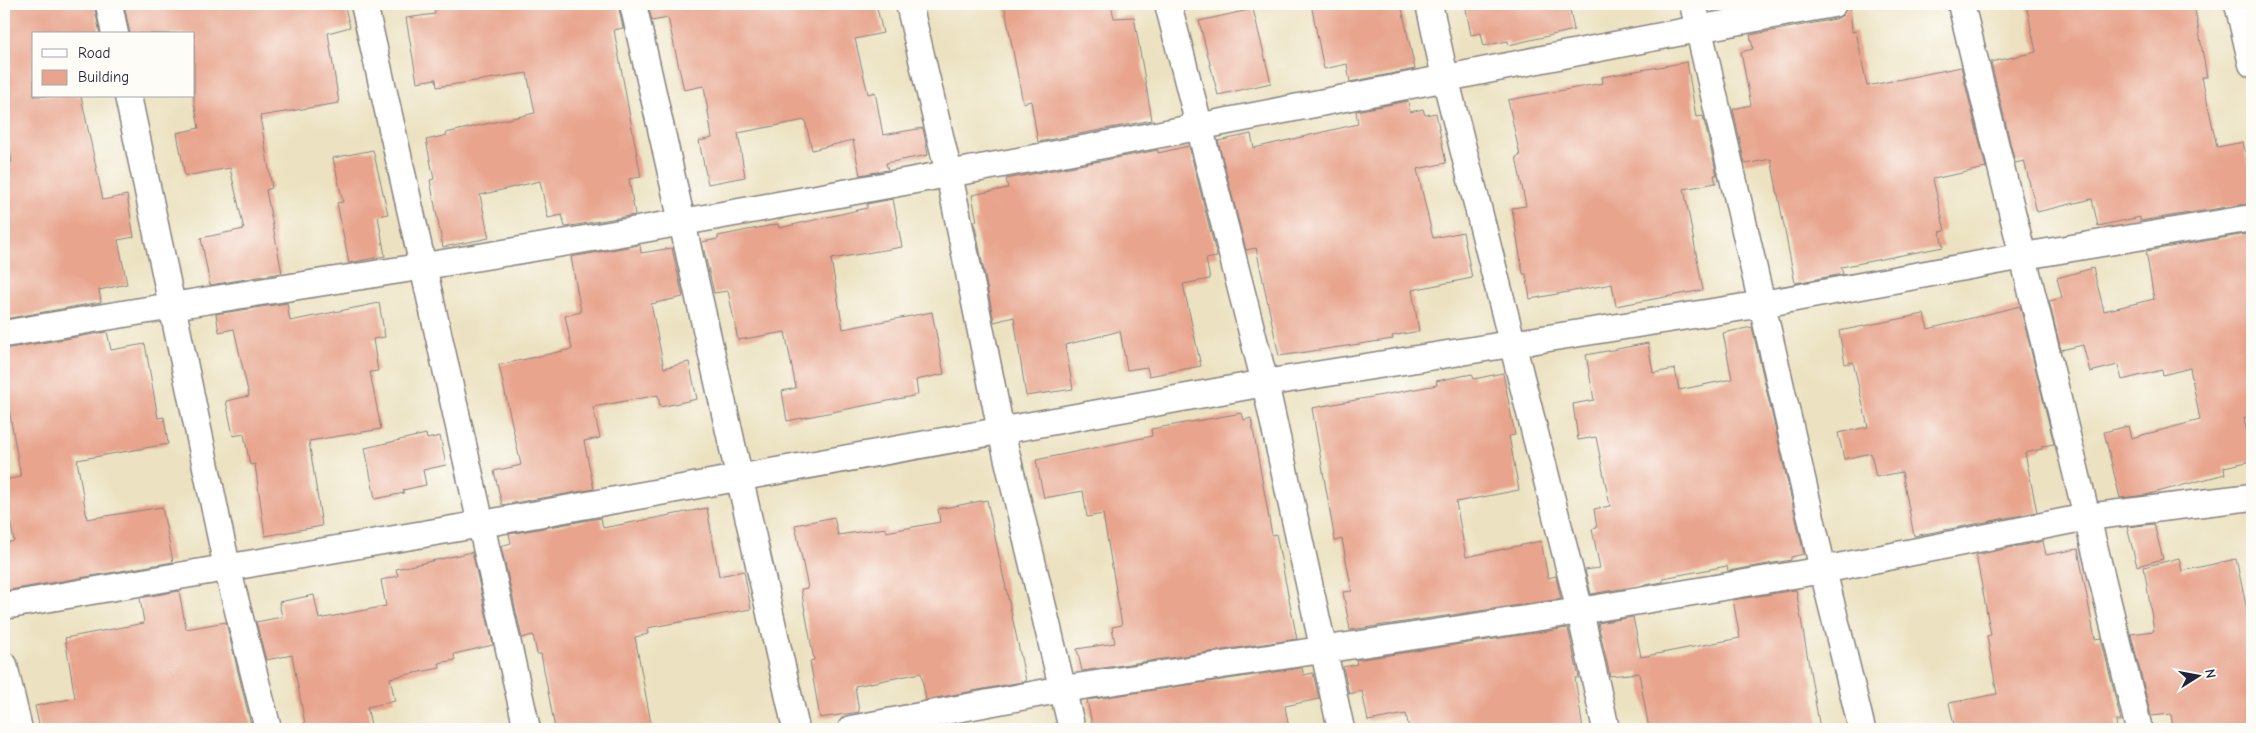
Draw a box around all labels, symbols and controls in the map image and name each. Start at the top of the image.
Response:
legend [32,32,195,98]
text: Road [78,44,110,62]
text: Building [78,68,129,86]
north arrow [2174,650,2224,700]
text: N [2201,668,2219,680]

